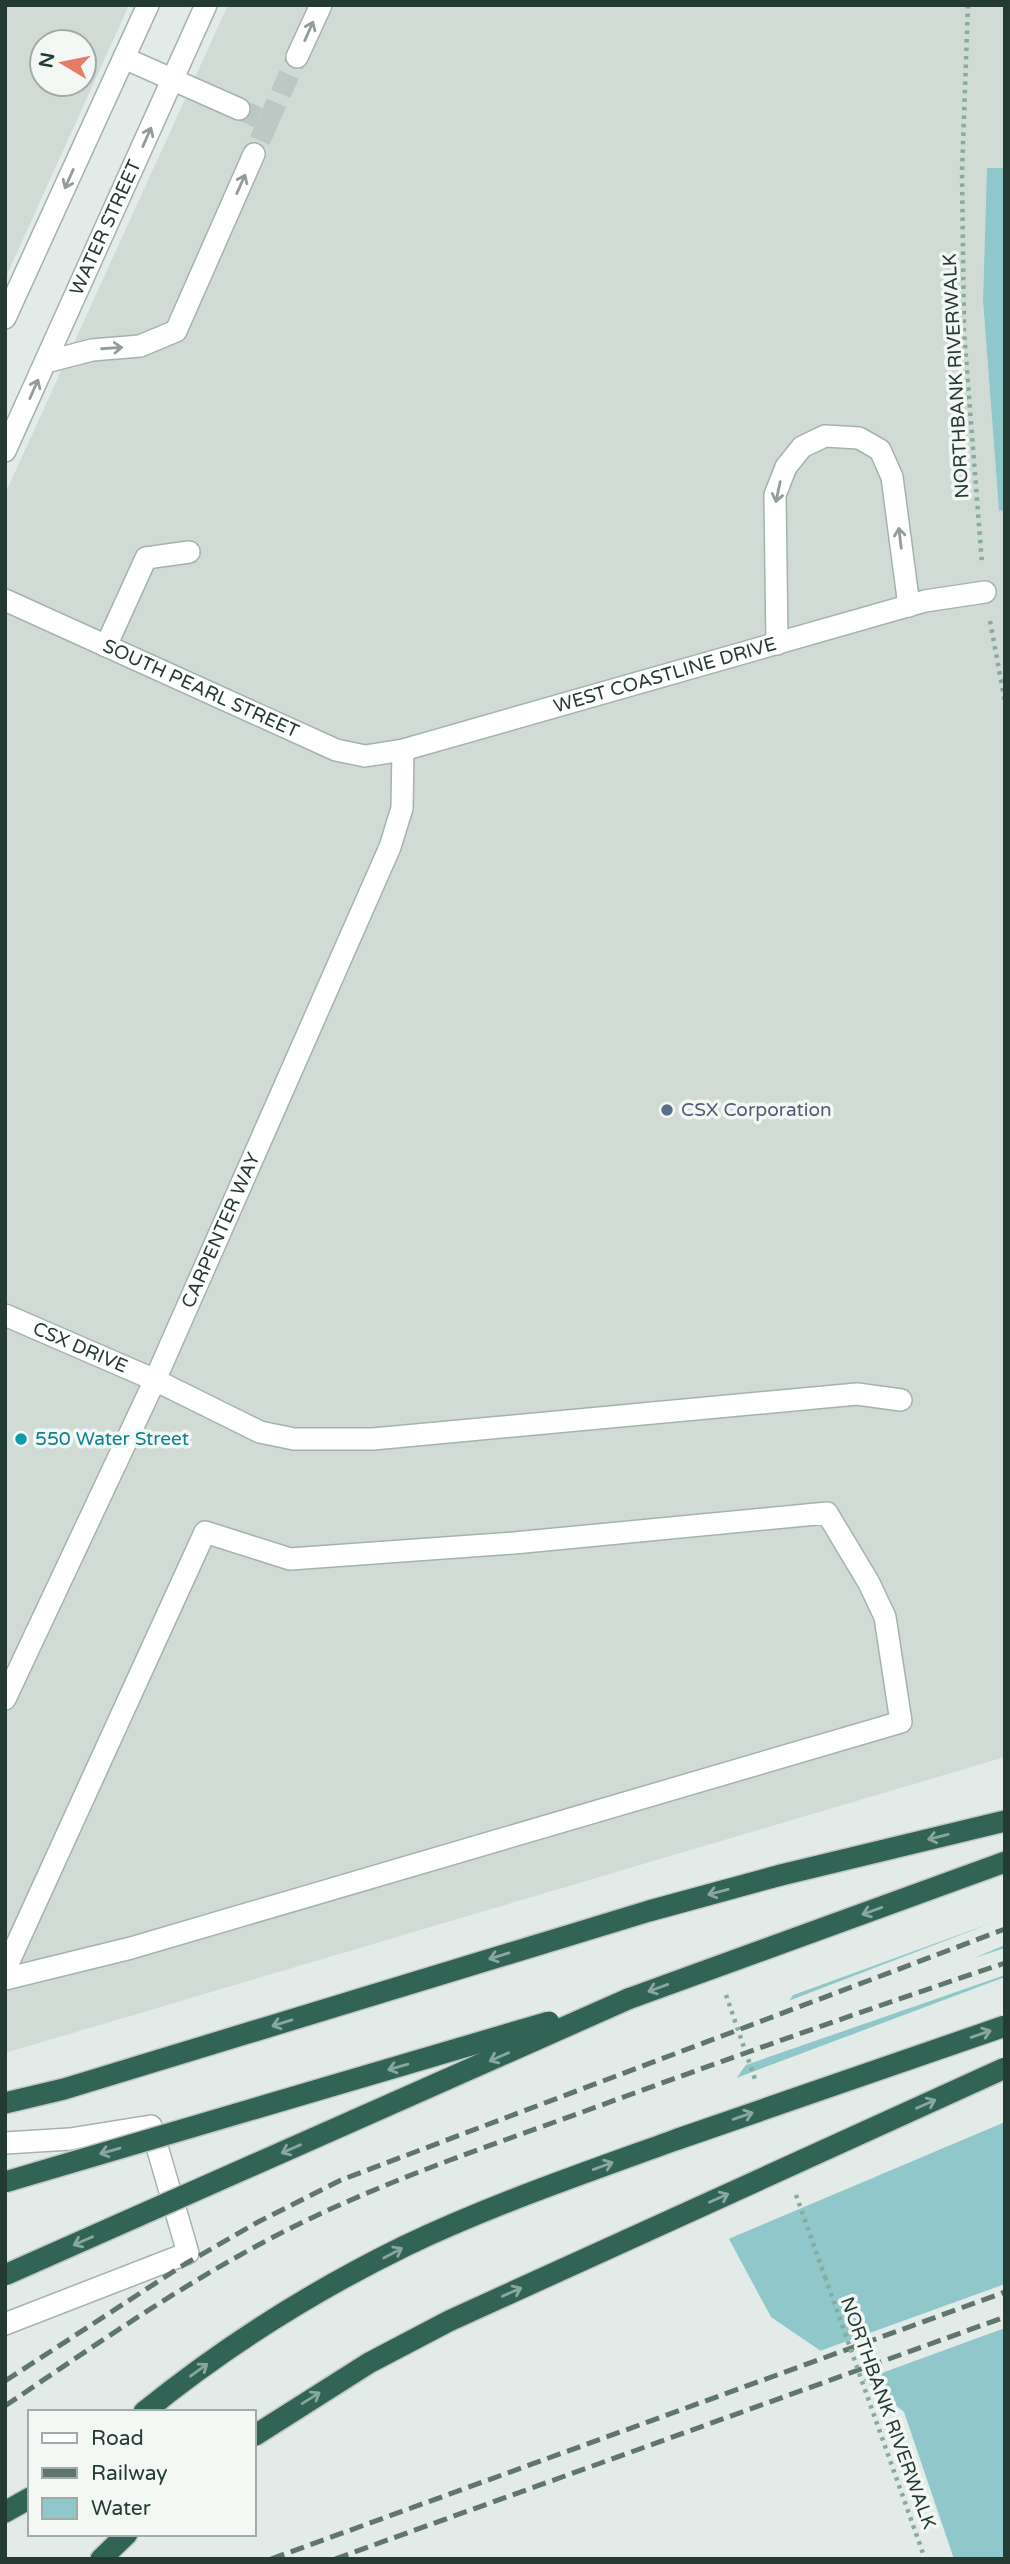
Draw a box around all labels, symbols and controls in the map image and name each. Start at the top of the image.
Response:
one-way arrow [303,21,316,42]
north arrow [28,28,98,98]
text: N [35,51,59,70]
one-way arrow [141,127,154,148]
street label: WATER STREET [66,156,146,299]
one-way arrow [62,168,75,189]
one-way arrow [235,174,248,195]
street label: NORTHBANK RIVERWALK [939,253,973,499]
one-way arrow [100,341,123,354]
one-way arrow [27,379,41,400]
one-way arrow [771,480,785,503]
one-way arrow [894,527,907,550]
street label: WEST COASTLINE DRIVE [551,633,779,717]
street label: SOUTH PEARL STREET [99,635,303,743]
place label: CSX Corporation [681,1099,832,1121]
marker: CSX Corporation [659,1102,675,1118]
street label: CARPENTER WAY [177,1149,265,1312]
street label: CSX DRIVE [30,1317,131,1378]
place label: 550 Water Street [35,1428,189,1450]
marker: 550 Water Street [13,1431,29,1447]
one-way arrow [927,1831,950,1844]
one-way arrow [707,1886,729,1899]
one-way arrow [861,1906,883,1918]
one-way arrow [489,1951,511,1964]
one-way arrow [647,1983,669,1996]
one-way arrow [271,2017,293,2030]
one-way arrow [970,2027,992,2040]
one-way arrow [489,2051,510,2064]
one-way arrow [388,2061,410,2074]
one-way arrow [915,2097,936,2110]
one-way arrow [731,2109,753,2121]
one-way arrow [281,2143,302,2156]
one-way arrow [99,2146,121,2159]
one-way arrow [592,2159,614,2172]
one-way arrow [708,2191,729,2204]
one-way arrow [73,2235,94,2248]
one-way arrow [382,2245,403,2259]
one-way arrow [501,2285,522,2298]
street label: NORTHBANK RIVERWALK [836,2294,940,2532]
one-way arrow [189,2363,208,2378]
one-way arrow [301,2391,320,2406]
legend [28,2410,256,2536]
text: Road [91,2426,144,2451]
text: Railway [91,2461,168,2486]
text: Water [91,2496,151,2521]

